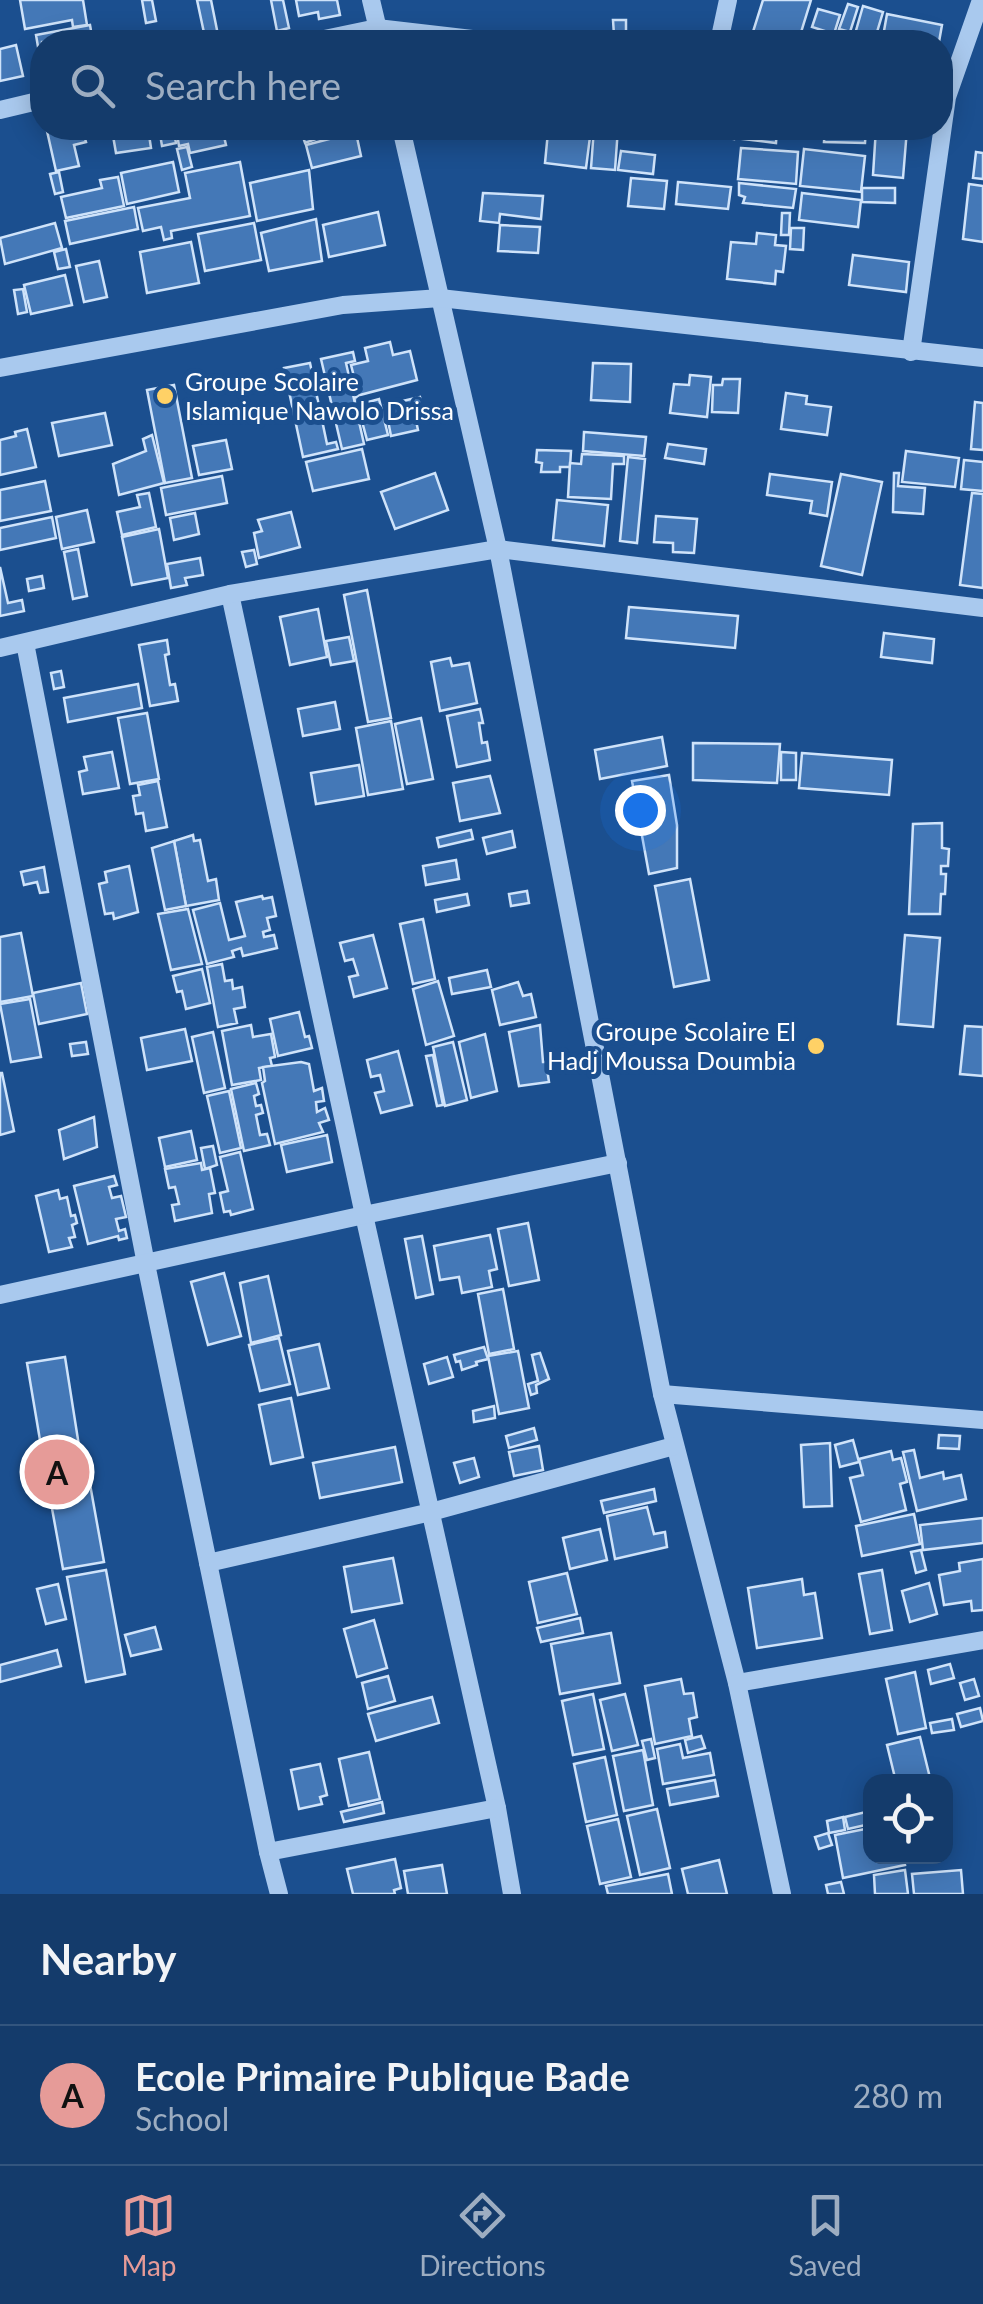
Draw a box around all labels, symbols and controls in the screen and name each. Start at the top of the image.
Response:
search box [30,30,953,140]
icon: search [65,58,120,113]
text: Search here [145,62,341,108]
place label: Groupe Scolaire Islamique Nawolo Drissa [185,366,454,425]
marker: Groupe Scolaire Islamique Nawolo Drissa [154,385,176,407]
your location [615,785,666,836]
place label: Groupe Scolaire El Hadj Moussa Doumbia [547,1016,796,1075]
marker: Groupe Scolaire El Hadj Moussa Doumbia [805,1035,827,1057]
pin: A [24,1434,90,1510]
map controls [863,1774,953,1864]
button: locate [863,1774,953,1864]
text: Nearby [40,1934,177,1984]
text: Ecole Primaire Publique Bade [135,2053,630,2099]
text: A [61,2076,84,2115]
text: 280 m [853,2076,943,2115]
text: School [135,2099,229,2138]
tab: Map [121,2188,177,2282]
tab: Directions [419,2188,546,2282]
tab: Saved [788,2188,862,2282]

